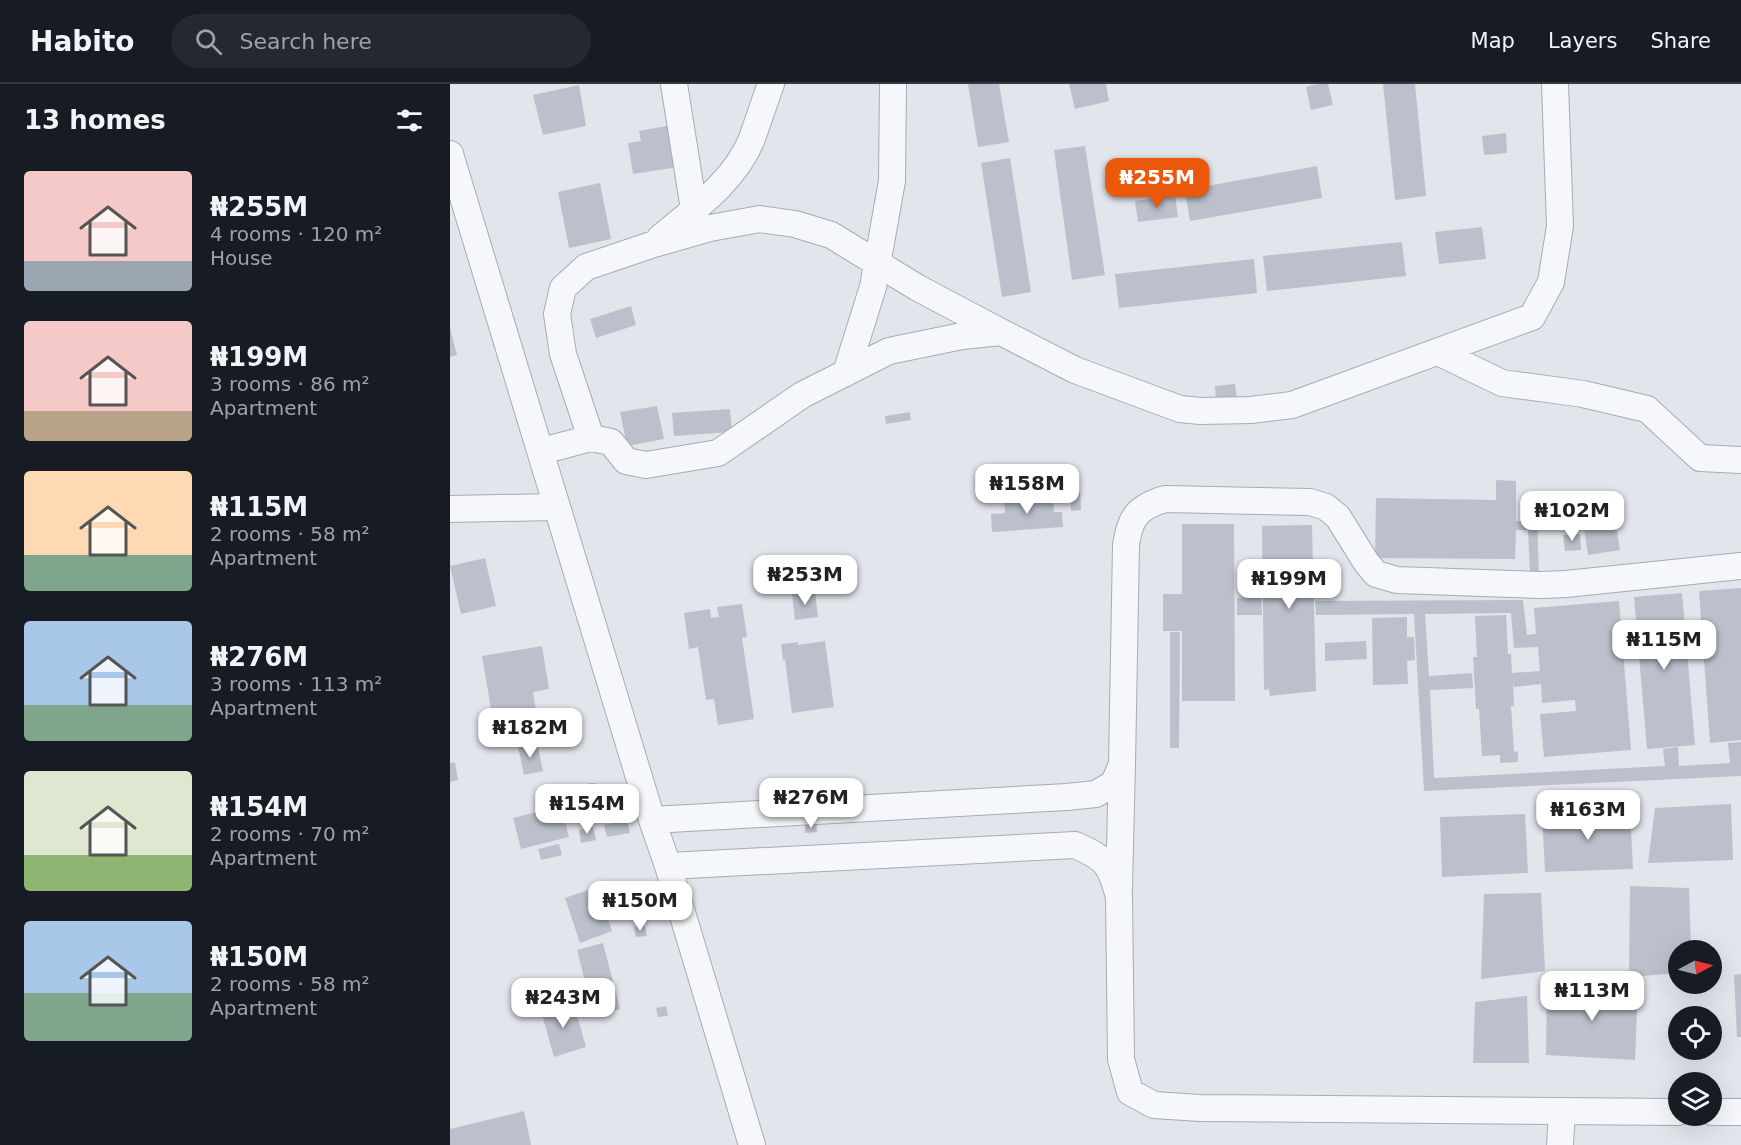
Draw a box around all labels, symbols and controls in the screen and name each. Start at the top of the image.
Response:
search box [171,14,591,68]
text: Habito [30,25,135,58]
icon: search [192,25,225,58]
text: Search here [240,29,372,54]
text: Map [1471,29,1515,53]
text: Layers [1548,29,1617,53]
text: Share [1650,29,1711,53]
icon: filters [393,104,426,137]
text: 13 homes [24,105,166,135]
pin: ₦255M [1115,158,1199,209]
text: ₦255M [1119,165,1195,189]
text: ₦255M [210,192,308,222]
icon: home [72,195,144,267]
text: 4 rooms · 120 m² [210,222,382,246]
text: House [210,246,273,270]
text: ₦199M [210,342,308,372]
icon: home [72,345,144,417]
text: 3 rooms · 86 m² [210,372,370,396]
text: Apartment [210,396,317,420]
pin: ₦158M [985,464,1069,515]
text: ₦158M [989,471,1065,495]
pin: ₦102M [1530,491,1614,542]
text: ₦115M [210,492,308,522]
icon: home [72,495,144,567]
text: ₦102M [1534,498,1610,522]
text: 2 rooms · 58 m² [210,522,370,546]
text: Apartment [210,546,317,570]
pin: ₦253M [763,555,847,606]
pin: ₦199M [1247,559,1331,610]
text: ₦253M [767,562,843,586]
text: ₦199M [1251,566,1327,590]
pin: ₦115M [1622,620,1706,671]
text: ₦115M [1626,627,1702,651]
text: ₦276M [210,642,308,672]
icon: home [72,645,144,717]
text: 3 rooms · 113 m² [210,672,382,696]
text: Apartment [210,696,317,720]
pin: ₦182M [488,708,572,759]
text: ₦182M [492,715,568,739]
pin: ₦276M [769,778,853,829]
pin: ₦154M [545,784,629,835]
text: ₦276M [773,785,849,809]
pin: ₦163M [1546,790,1630,841]
text: ₦154M [549,791,625,815]
text: ₦154M [210,792,308,822]
icon: home [72,795,144,867]
text: ₦163M [1550,797,1626,821]
text: 2 rooms · 70 m² [210,822,370,846]
text: Apartment [210,846,317,870]
pin: ₦150M [598,881,682,932]
text: ₦150M [602,888,678,912]
north arrow [1668,940,1722,994]
map controls [1668,940,1722,1126]
text: ₦150M [210,942,308,972]
icon: home [72,945,144,1017]
pin: ₦113M [1550,971,1634,1022]
text: 2 rooms · 58 m² [210,972,370,996]
pin: ₦243M [521,978,605,1029]
text: ₦113M [1554,978,1630,1002]
text: ₦243M [525,985,601,1009]
text: Apartment [210,996,317,1020]
button: locate [1668,1006,1722,1060]
button: layers [1668,1072,1722,1126]

